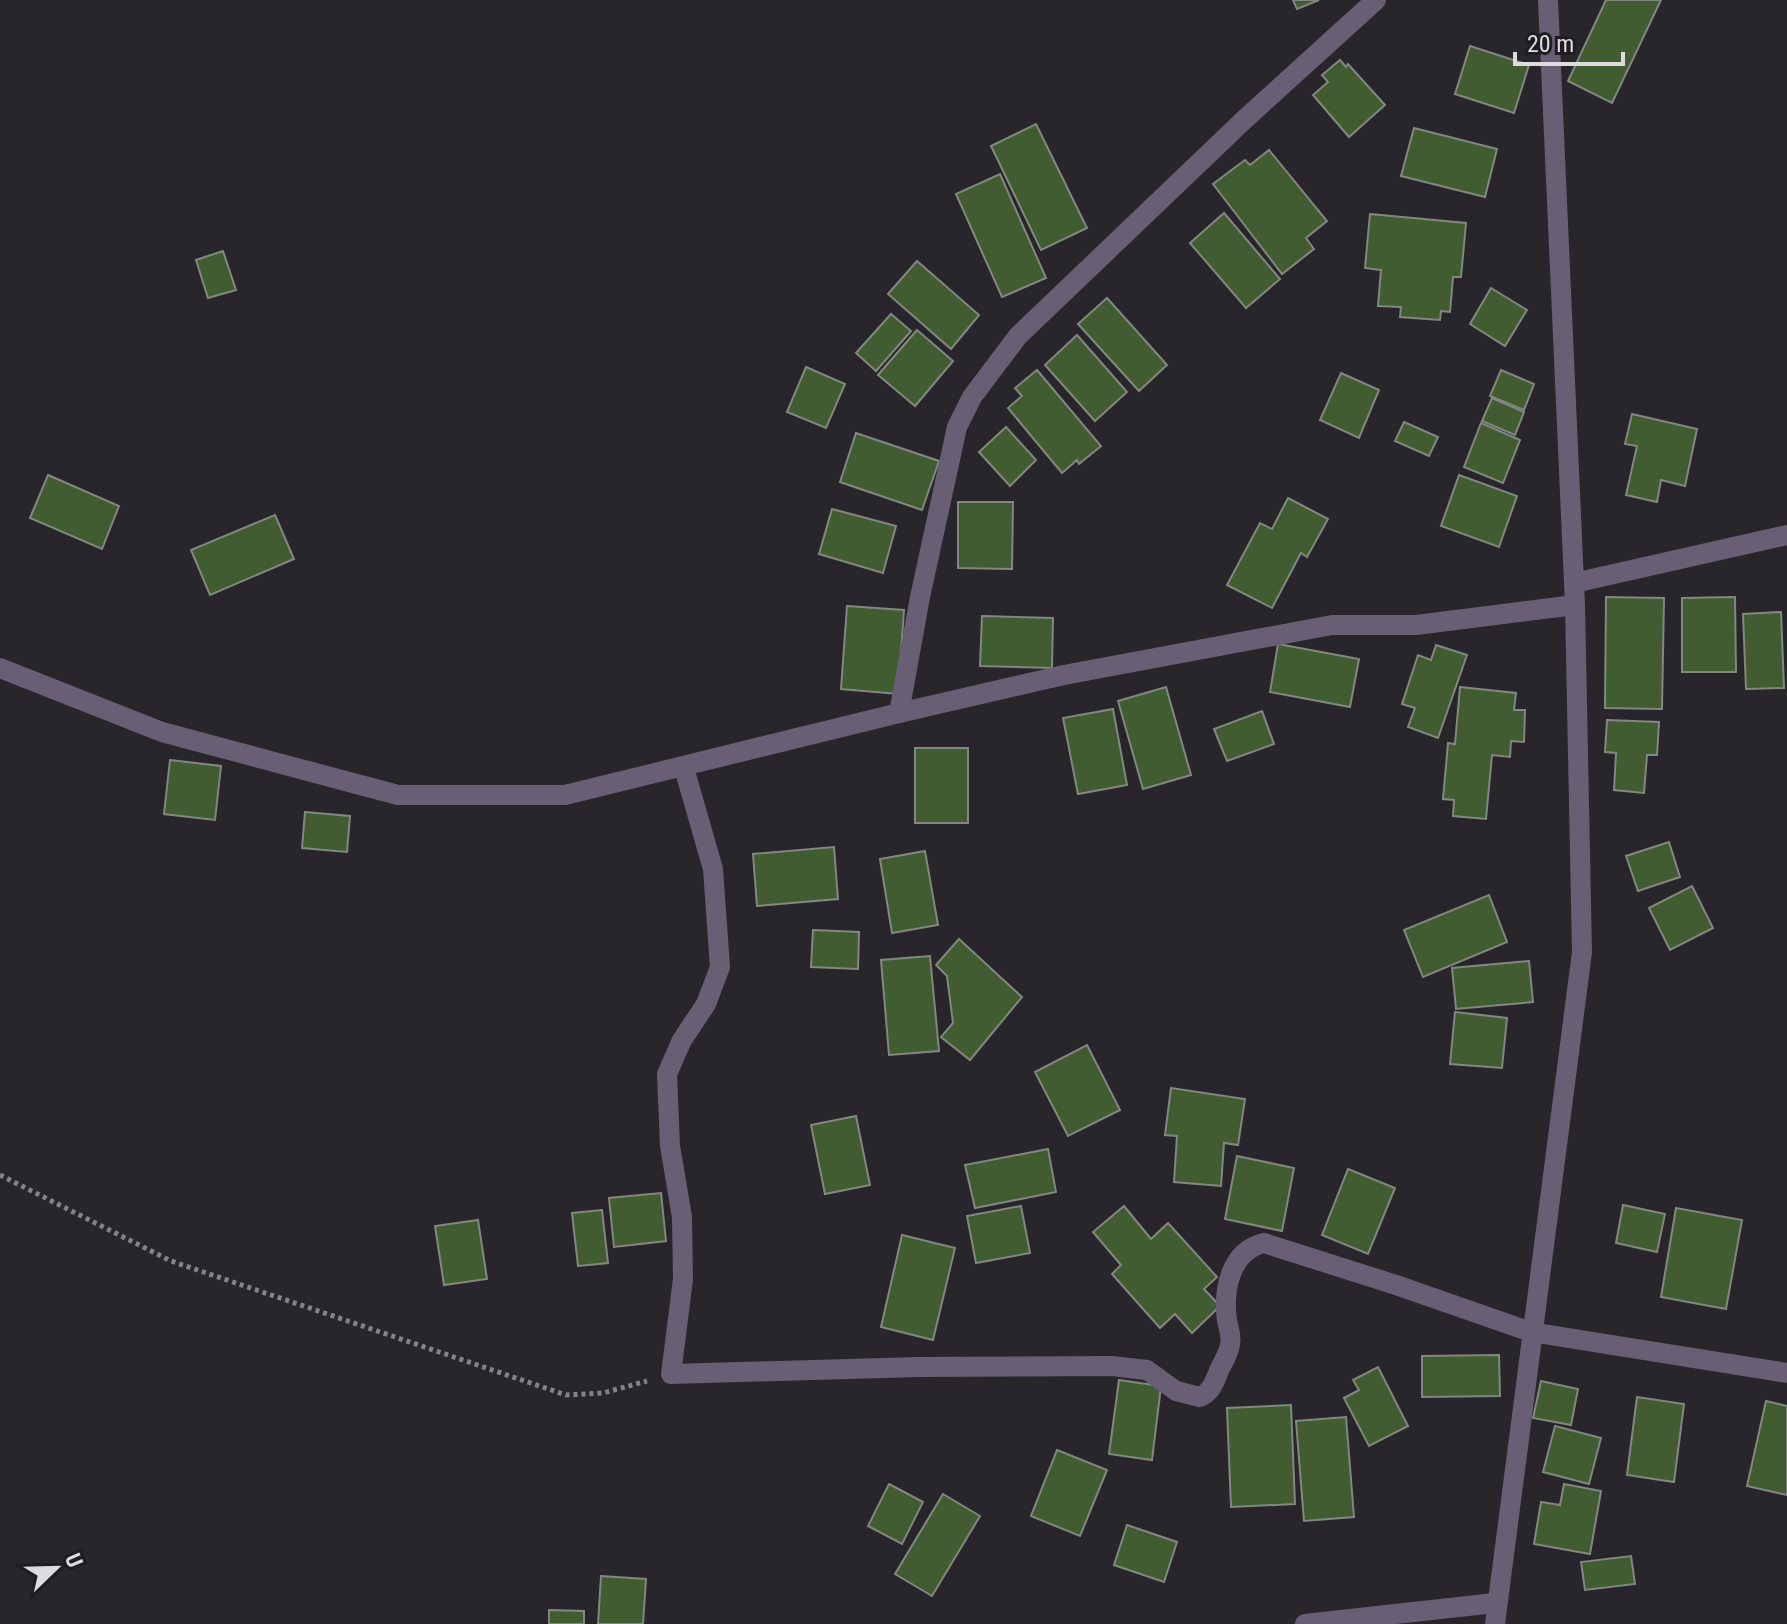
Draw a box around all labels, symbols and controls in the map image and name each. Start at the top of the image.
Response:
scale bar [1515,16,1623,66]
text: 20 m [1527,30,1574,58]
north arrow [16,1528,96,1608]
text: U [60,1550,88,1571]

